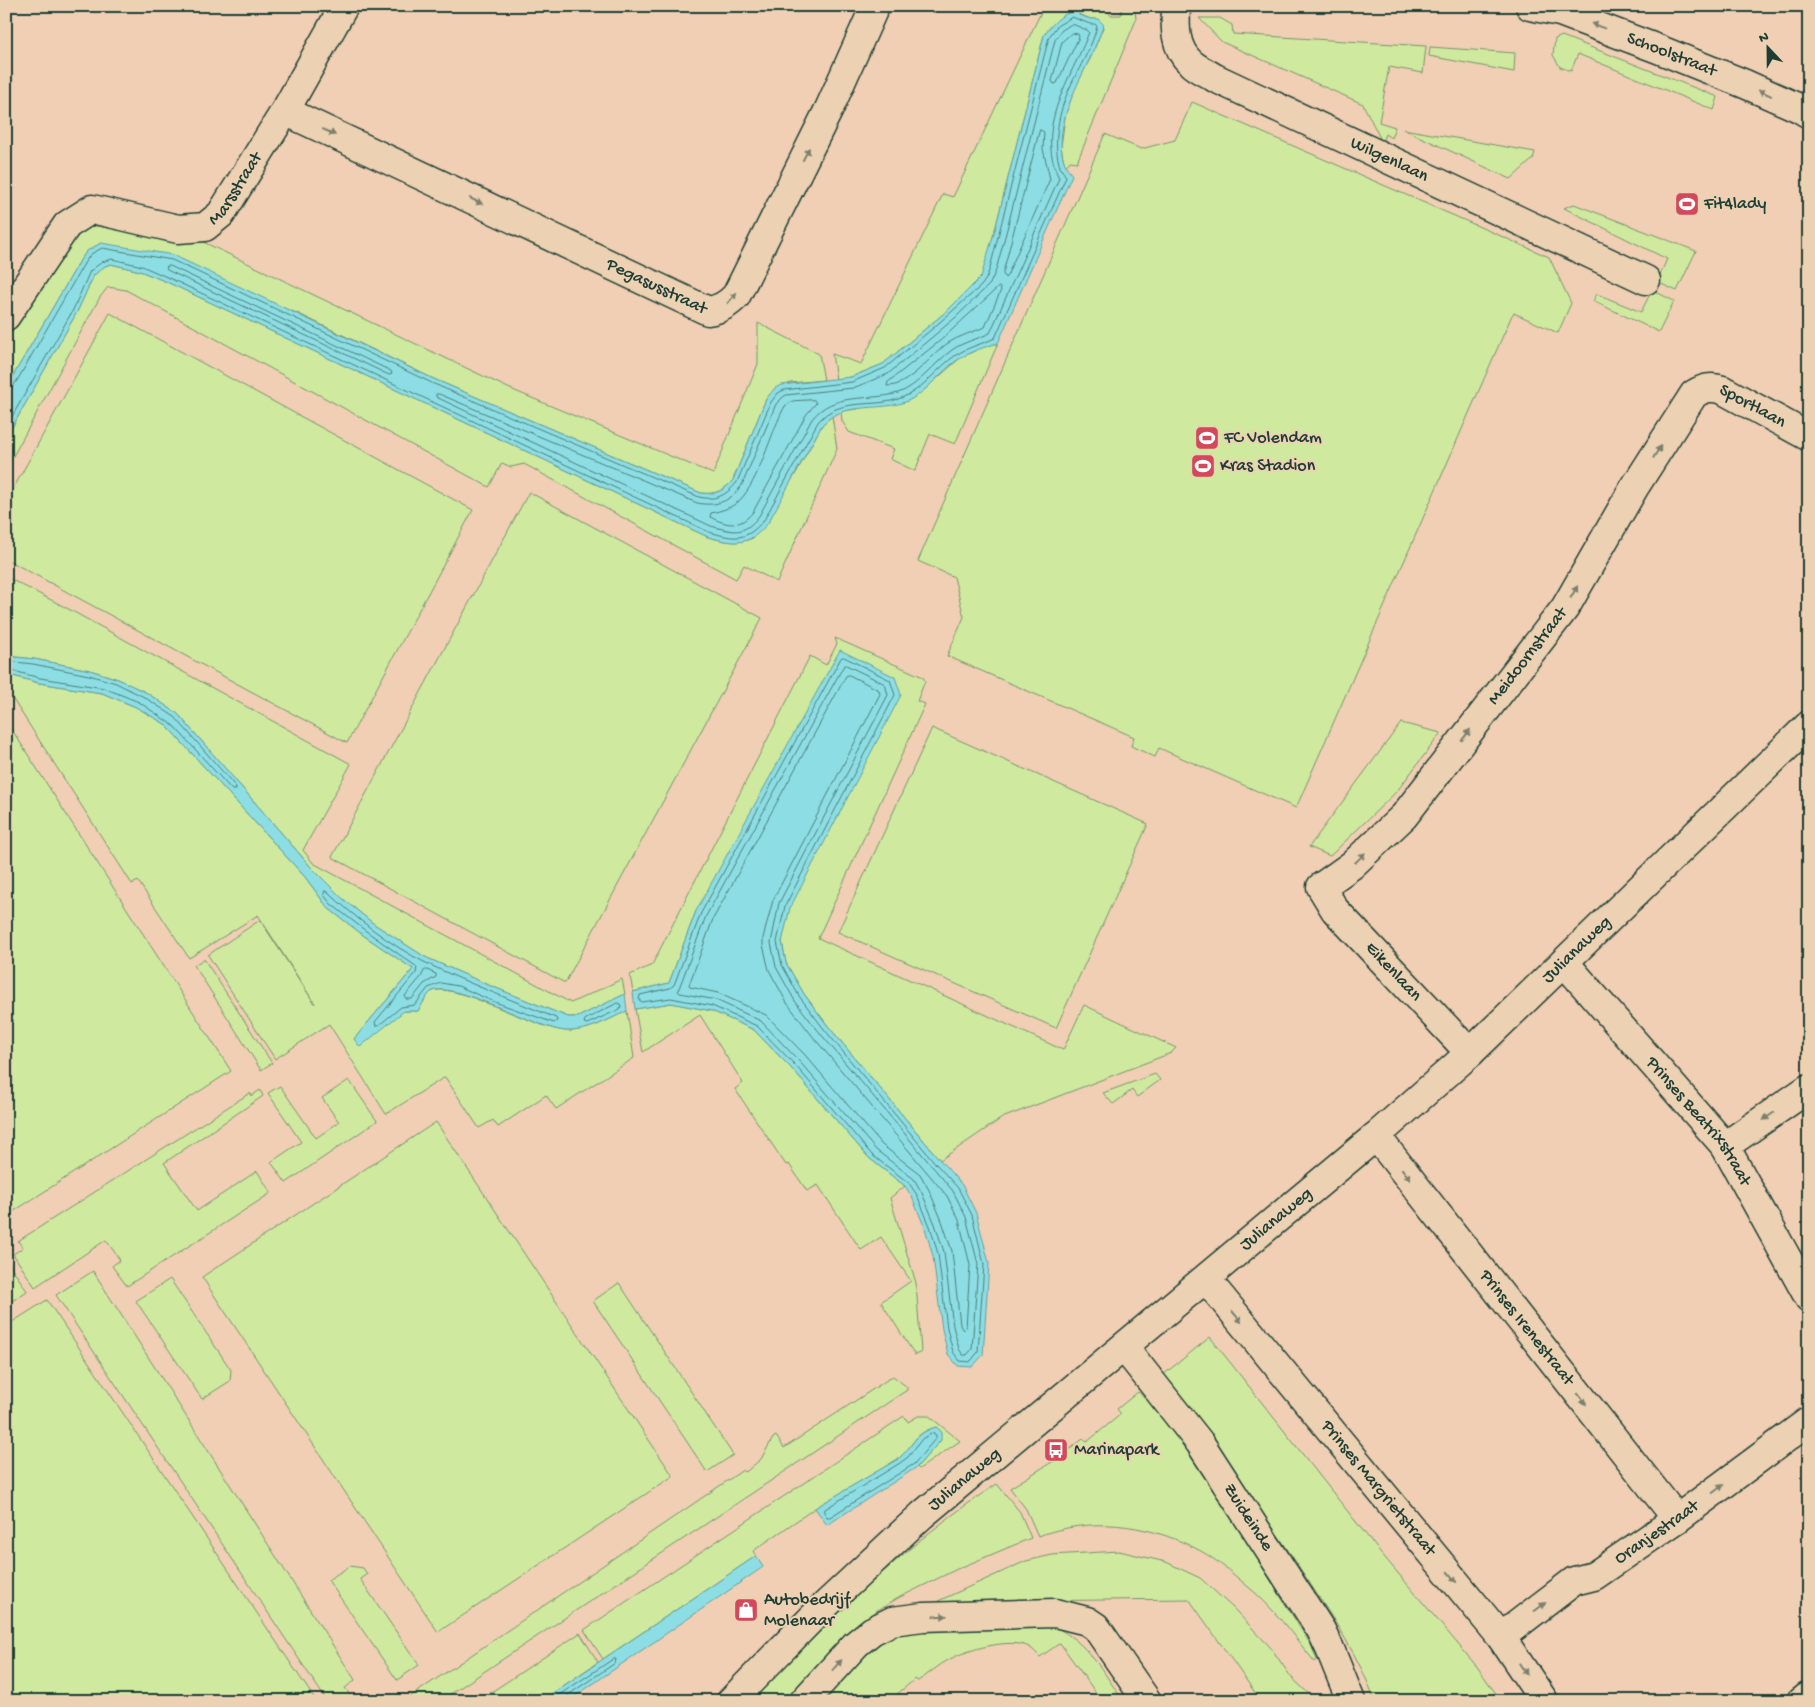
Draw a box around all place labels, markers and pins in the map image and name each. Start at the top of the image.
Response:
sports icon: Fit4lady [1674,191,1700,217]
place label: Fit4lady [1703,194,1766,215]
sports icon: FC Volendam [1194,425,1220,451]
place label: FC Volendam [1223,428,1322,449]
sports icon: Kras Stadion [1190,453,1216,479]
place label: Kras Stadion [1220,456,1316,477]
bus stop icon: Marinapark [1043,1437,1069,1463]
place label: Marinapark [1074,1440,1161,1461]
place label: Autobedrijf Molenaar [764,1590,852,1632]
shop icon: Autobedrijf Molenaar [733,1597,759,1623]

